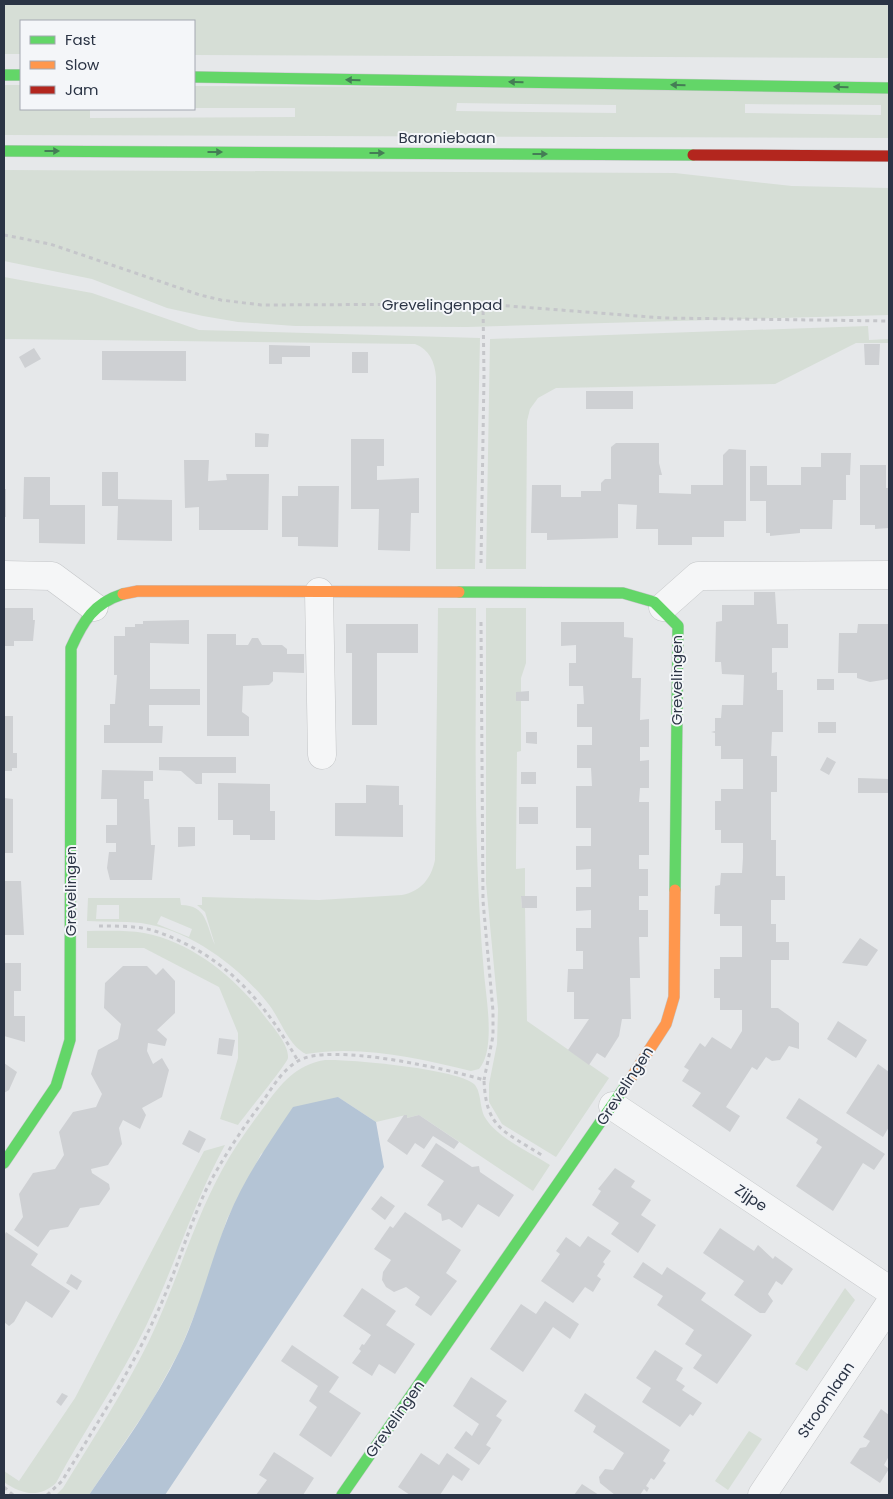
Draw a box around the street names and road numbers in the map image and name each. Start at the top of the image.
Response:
street label: Baroniebaan [398,127,496,148]
street label: Grevelingenpad [382,294,502,315]
street label: Grevelingen [666,635,687,725]
street label: Grevelingen [60,846,81,936]
street label: Grevelingen [591,1042,658,1129]
street label: Zijpe [731,1179,772,1216]
street label: Stroomlaan [792,1357,859,1442]
street label: Grevelingen [360,1376,429,1462]

